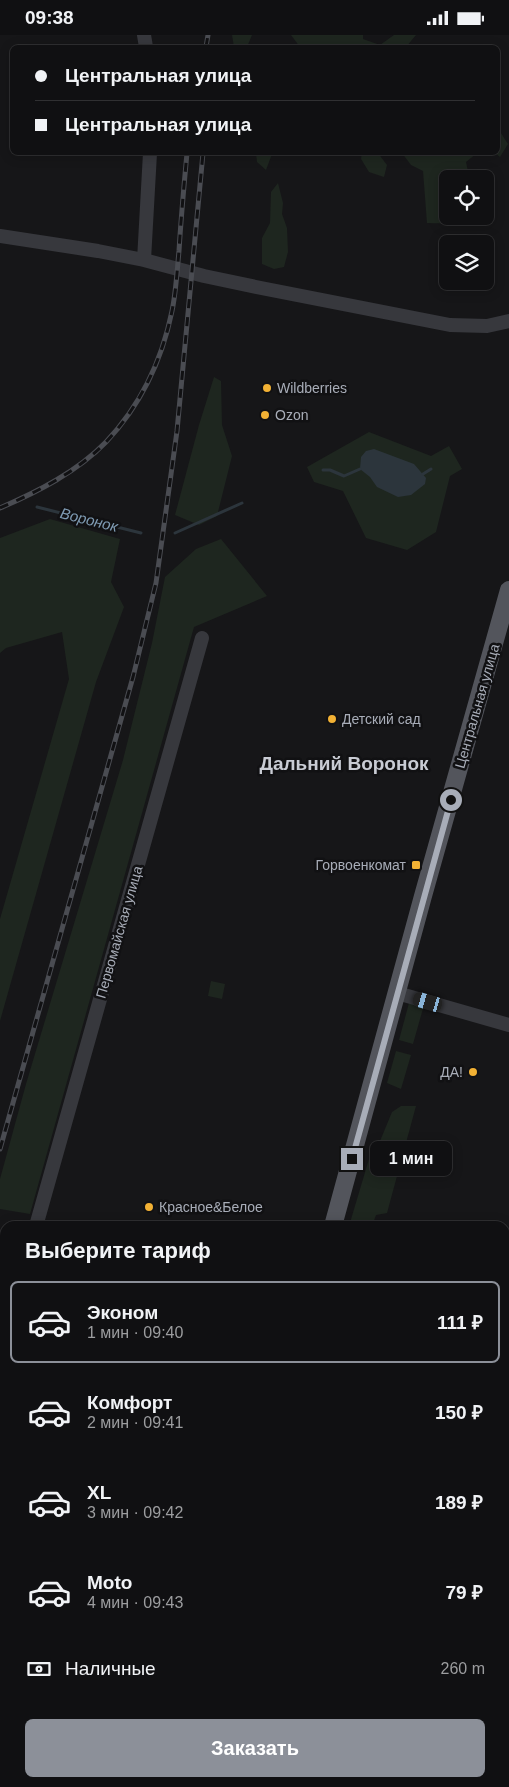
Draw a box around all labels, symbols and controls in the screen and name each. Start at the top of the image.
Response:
text: 09:38 [25,7,74,28]
text: Центральная улица [65,65,251,86]
text: Центральная улица [65,114,251,135]
map controls [439,170,494,290]
button: locate [439,170,494,225]
button: layers [439,235,494,290]
place label: Wildberries [277,380,347,396]
marker: Wildberries [261,382,273,394]
place label: Ozon [275,407,308,423]
marker: Ozon [259,409,271,421]
water label: Воронок [59,504,121,535]
street label: Центральная улица [452,642,502,770]
place label: Детский сад [342,711,421,727]
marker: Детский сад [326,713,338,725]
district label: Дальний Воронок [259,753,429,774]
route start [440,789,462,811]
place label: Горвоенкомат [316,857,407,873]
marker: Горвоенкомат [410,859,422,871]
street label: Первомайская улица [92,864,146,1000]
car [411,991,444,1013]
place label: ДА! [440,1064,463,1080]
marker: ДА! [467,1066,479,1078]
callout: 1 мин [370,1141,452,1177]
route end [341,1148,363,1170]
text: 1 мин [389,1150,433,1167]
place label: Красное&Белое [159,1199,263,1215]
marker: Красное&Белое [143,1201,155,1213]
text: Выберите тариф [25,1238,211,1263]
icon: car [27,1300,72,1345]
text: Эконом [87,1302,158,1323]
text: 111 ₽ [437,1312,483,1333]
text: 1 мин · 09:40 [87,1324,183,1341]
icon: car [27,1390,72,1435]
text: Комфорт [87,1392,172,1413]
text: 150 ₽ [435,1402,483,1423]
text: 2 мин · 09:41 [87,1414,183,1431]
icon: car [27,1480,72,1525]
text: XL [87,1482,111,1503]
text: 189 ₽ [435,1492,483,1513]
text: 3 мин · 09:42 [87,1504,183,1521]
icon: car [27,1570,72,1615]
text: Moto [87,1572,132,1593]
text: 79 ₽ [446,1582,483,1603]
text: 4 мин · 09:43 [87,1594,183,1611]
icon: cash [25,1655,53,1683]
text: Наличные [65,1658,156,1679]
text: 260 m [441,1660,485,1677]
button: Заказать [25,1719,485,1777]

